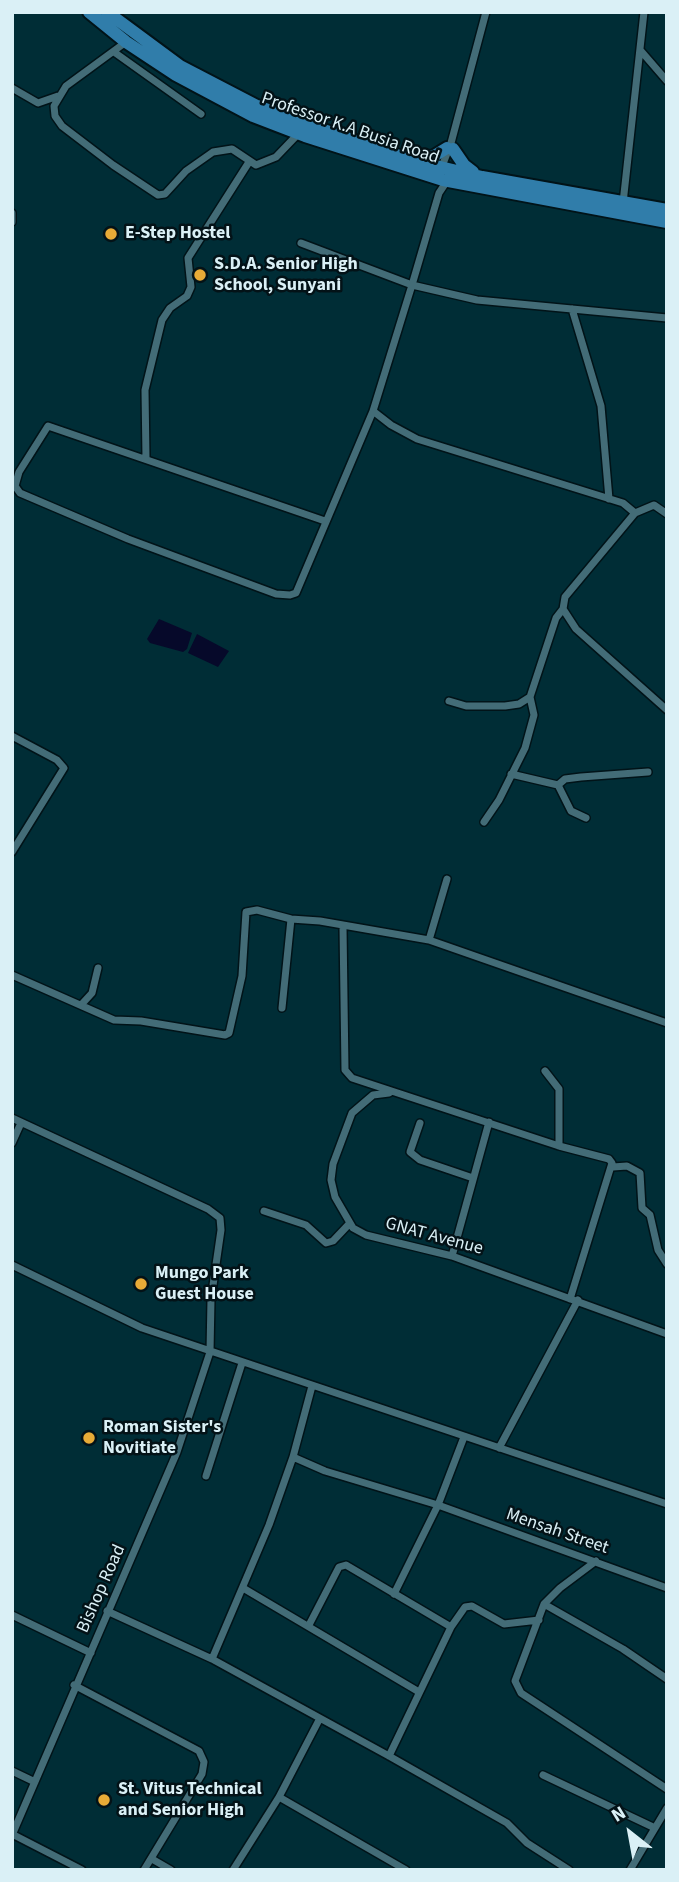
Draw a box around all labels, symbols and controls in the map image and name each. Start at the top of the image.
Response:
street label: Professor K.A Busia Road [258,88,442,170]
place label: E-Step Hostel [125,223,230,245]
marker: E-Step Hostel [103,226,119,242]
place label: S.D.A. Senior High School, Sunyani [214,254,358,296]
marker: S.D.A. Senior High School, Sunyani [192,267,208,283]
street label: GNAT Avenue [383,1214,485,1260]
place label: Mungo Park Guest House [155,1263,254,1306]
marker: Mungo Park Guest House [133,1276,149,1292]
place label: Roman Sister's Novitiate [103,1417,221,1460]
marker: Roman Sister's Novitiate [81,1430,97,1446]
street label: Mensah Street [503,1504,611,1560]
street label: Bishop Road [73,1542,131,1636]
place label: St. Vitus Technical and Senior High [118,1779,262,1822]
marker: St. Vitus Technical and Senior High [96,1792,112,1808]
north arrow [595,1798,665,1868]
text: N [607,1800,631,1829]

